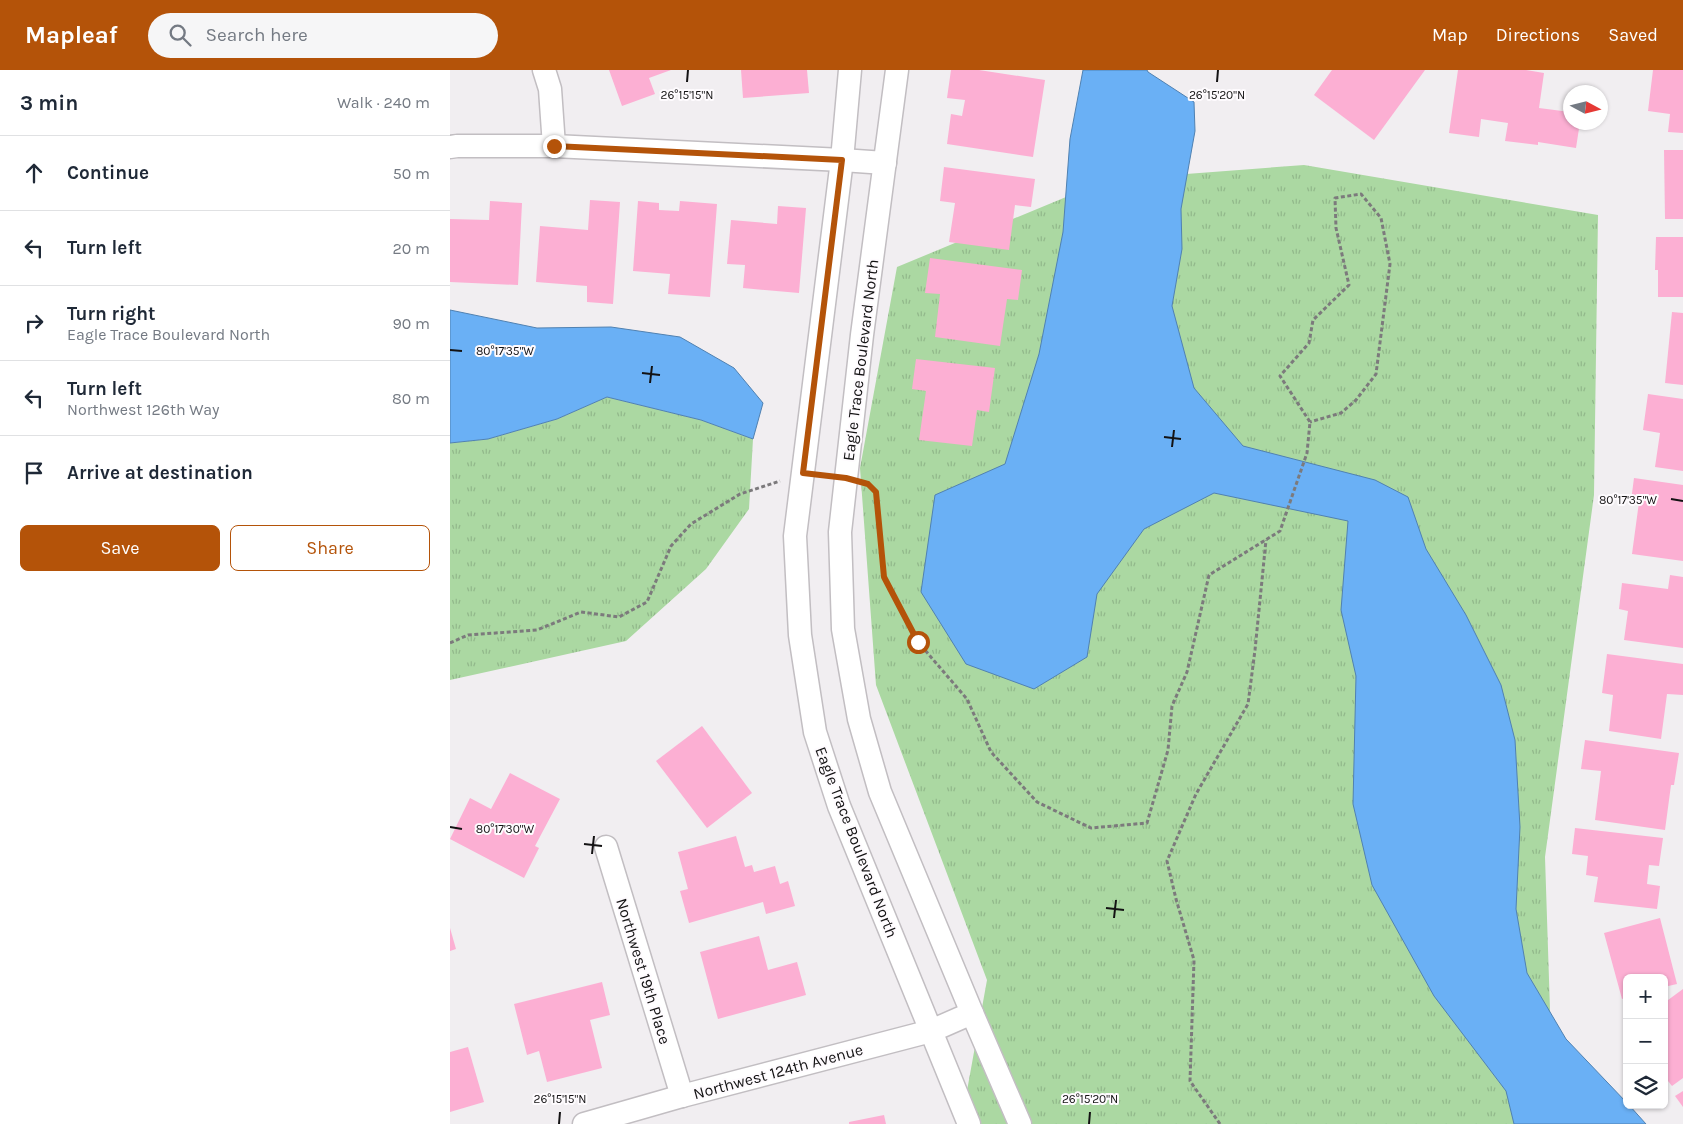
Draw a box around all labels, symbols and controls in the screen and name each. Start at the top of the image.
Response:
search box [148,13,498,58]
text: Mapleaf [25,21,118,49]
icon: search [166,21,194,49]
text: Search here [206,24,308,46]
text: Map [1432,24,1468,46]
text: Directions [1496,24,1580,46]
text: Saved [1608,24,1658,46]
north arrow [1563,85,1608,130]
text: 26°15'15"N [661,88,713,102]
text: 26°15'20"N [1189,88,1245,102]
text: 3 min [20,91,78,115]
text: Walk · 240 m [337,93,430,112]
route end [543,135,566,158]
icon: ahead [20,159,48,187]
text: Continue [67,162,149,184]
text: 50 m [393,164,430,183]
icon: left [20,234,48,262]
text: Turn left [67,237,142,259]
text: 20 m [392,239,430,258]
street label: Eagle Trace Boulevard North [839,258,882,462]
text: Turn right [67,303,156,325]
icon: right [20,309,48,337]
text: 90 m [392,314,430,333]
text: Eagle Trace Boulevard North [67,325,270,344]
text: 80°17'35"W [476,344,534,358]
text: Turn left [67,378,142,400]
icon: left [20,384,48,412]
text: 80 m [392,389,430,408]
text: Northwest 126th Way [67,400,219,419]
icon: arrive [20,459,48,487]
text: Arrive at destination [67,462,253,484]
text: 80°17'35"W [1599,493,1657,507]
button: Save [20,525,220,571]
button: Share [230,525,430,571]
route start [907,631,930,654]
street label: Eagle Trace Boulevard North [811,744,902,940]
text: 80°17'30"W [476,822,534,836]
street label: Northwest 19th Place [612,896,675,1047]
map controls [1623,974,1668,1109]
button: + [1623,974,1668,1019]
button: − [1623,1019,1668,1064]
street label: Northwest 124th Avenue [691,1040,865,1103]
button: layers [1623,1064,1668,1109]
text: 26°15'15"N [534,1092,586,1106]
text: 26°15'20"N [1062,1092,1118,1106]

